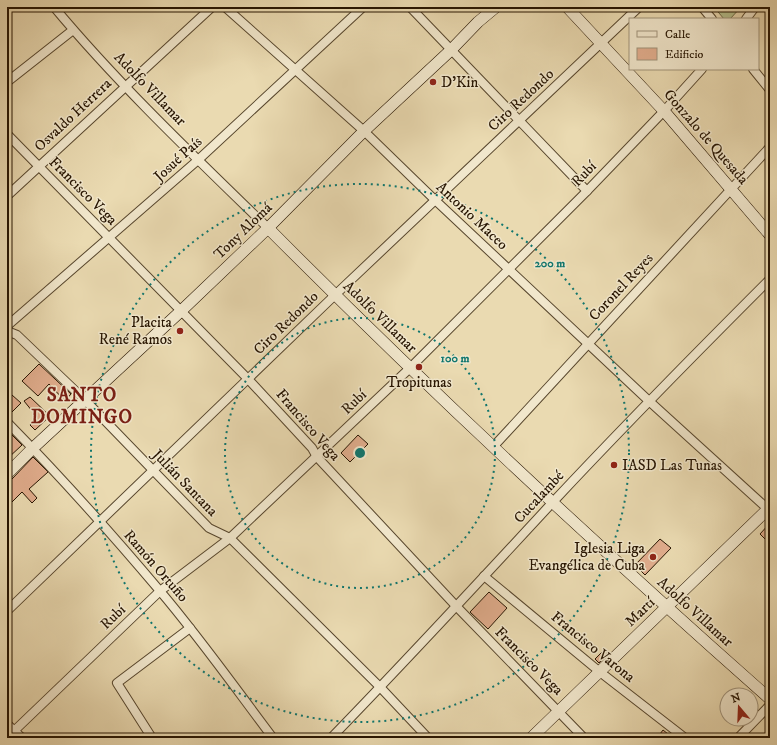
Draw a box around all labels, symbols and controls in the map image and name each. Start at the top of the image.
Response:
legend [629,18,759,70]
text: Calle [665,27,690,42]
text: Edificio [665,47,704,62]
street label: Adolfo Villamar [110,48,190,130]
street label: Ciro Redondo [484,65,558,135]
place label: D’Kin [441,73,478,92]
street label: Osvaldo Herrera [30,74,116,156]
marker: D’Kin [428,77,438,87]
street label: Gonzalo de Quesada [659,85,753,189]
street label: Josué País [148,132,206,187]
street label: Francisco Vega [45,153,122,230]
street label: Rubí [567,156,601,191]
street label: Antonio Maceo [432,178,512,254]
street label: Tony Alomá [210,198,277,264]
street label: Coronel Reyes [585,249,657,325]
text: 200 m [535,256,565,271]
street label: Adolfo Villamar [339,277,421,357]
street label: Ciro Redondo [249,287,323,359]
place label: Placita René Ramos [99,313,173,349]
marker: Placita René Ramos [175,326,185,336]
text: 100 m [441,351,469,366]
marker: Tropitunas [414,362,424,372]
place label: Tropitunas [386,373,452,392]
district label: SANTO DOMINGO [31,384,133,429]
street label: Francisco Vega [272,385,345,465]
street label: Rubí [337,385,372,419]
street label: Julián Santana [147,444,222,521]
centre of rings [353,446,367,460]
place label: IASD Las Tunas [622,456,722,475]
marker: IASD Las Tunas [609,460,619,470]
street label: Cucalambé [510,466,569,527]
street label: Ramón Ortuño [120,526,192,606]
place label: Iglesia Liga Evangélica de Cuba [528,539,646,575]
marker: Iglesia Liga Evangélica de Cuba [648,552,658,562]
street label: Adolfo Villamar [653,573,737,651]
street label: Martí [621,592,660,631]
street label: Rubí [96,600,131,634]
street label: Francisco Varona [547,607,639,687]
street label: Francisco Vega [491,623,568,700]
north arrow [719,687,759,727]
text: N [730,690,743,707]

